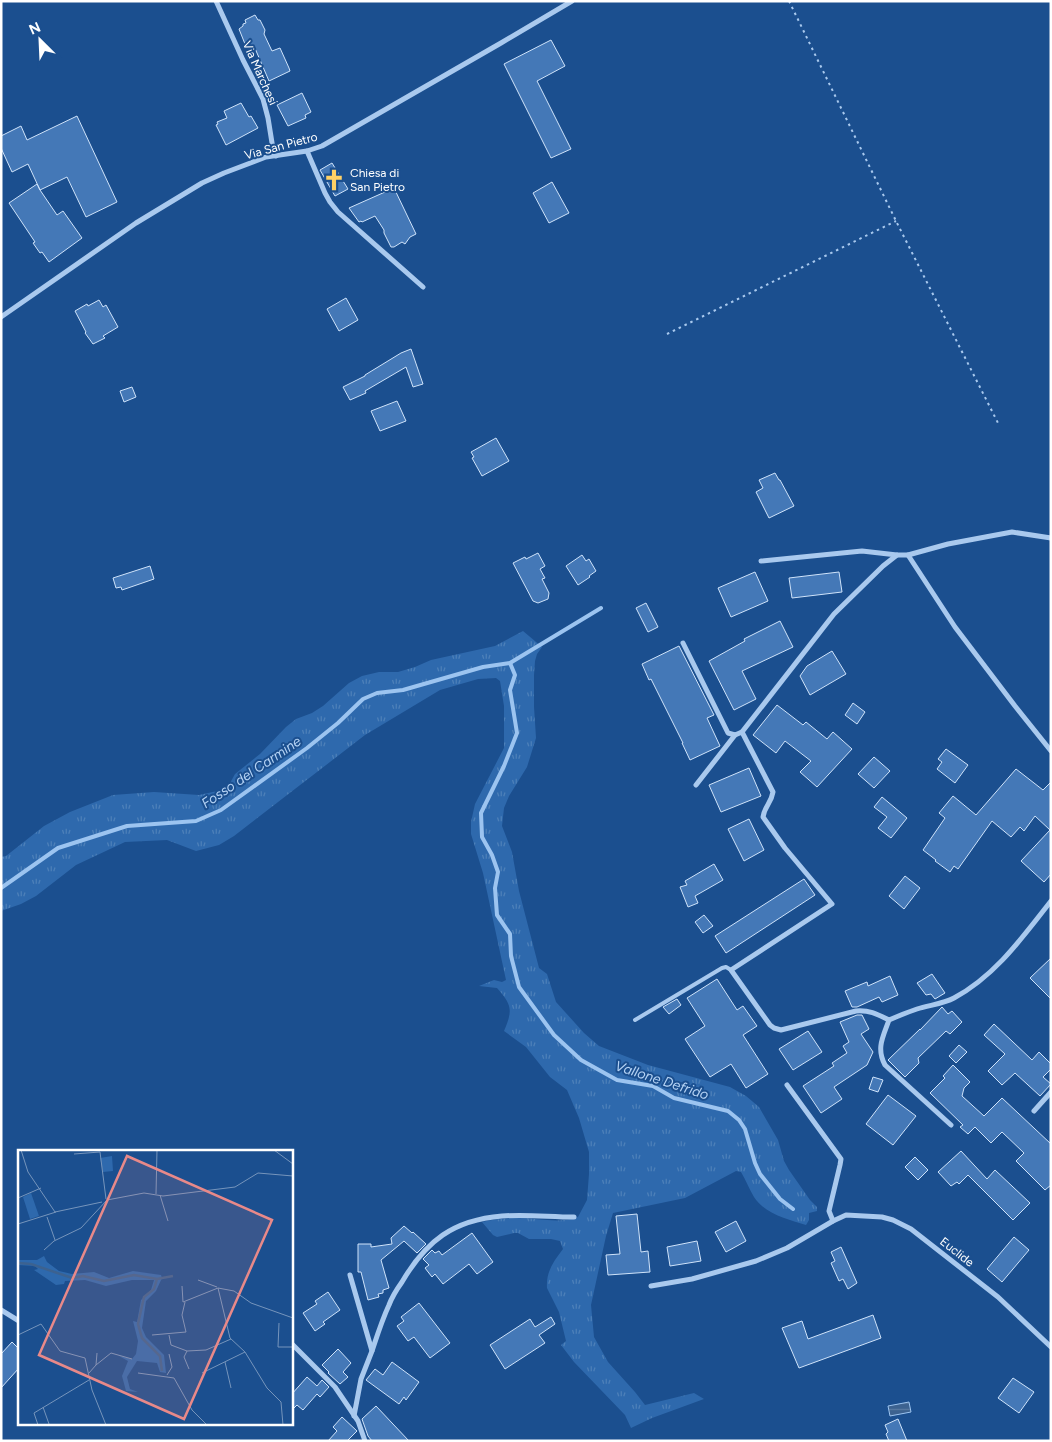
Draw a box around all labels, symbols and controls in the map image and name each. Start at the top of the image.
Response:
north arrow [15,15,65,65]
text: N [27,19,43,39]
street label: Via Marchesi [240,39,280,107]
street label: Via San Pietro [243,130,319,162]
place label: Chiesa di San Pietro [350,166,405,194]
church icon: Chiesa di San Pietro [321,167,347,193]
water label: Fosso del Carmine [198,733,305,812]
water label: Vallone Defrido [613,1057,711,1104]
inset map [18,1150,292,1424]
street label: Euclide [937,1234,977,1270]

